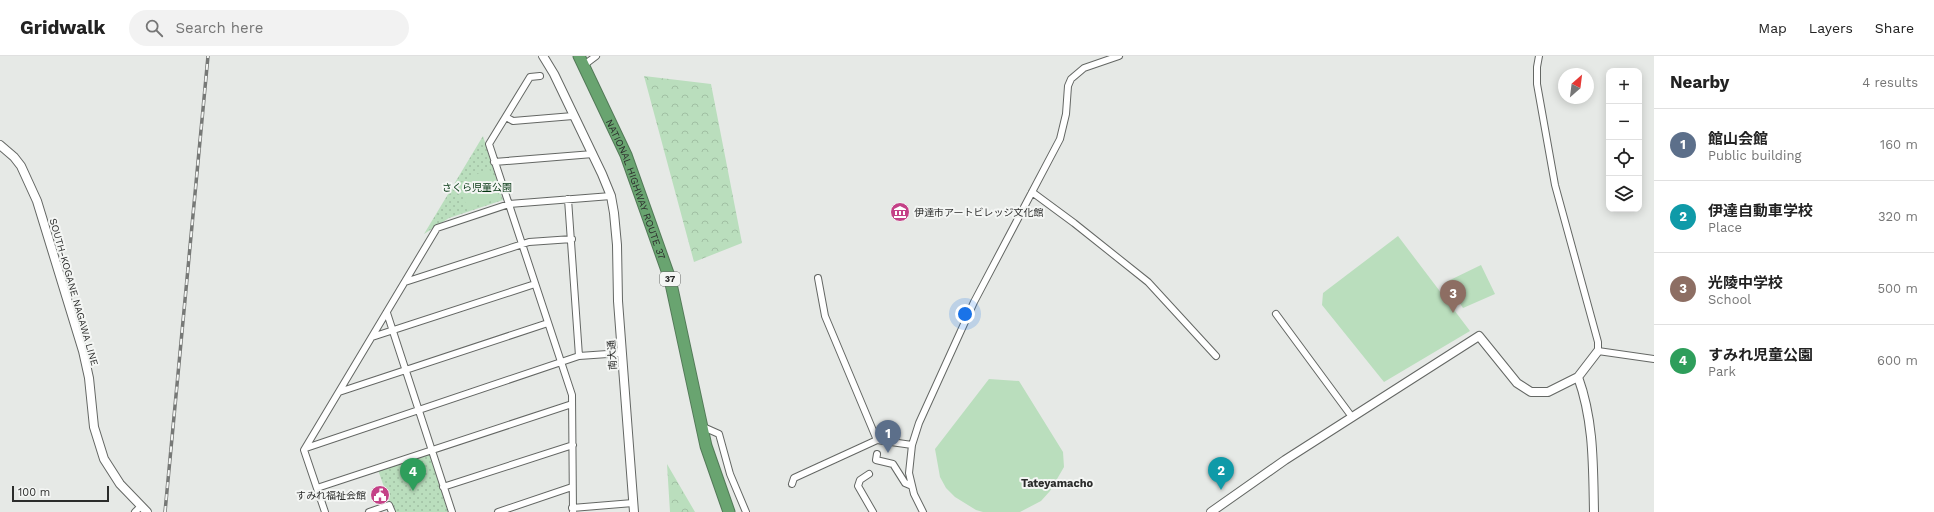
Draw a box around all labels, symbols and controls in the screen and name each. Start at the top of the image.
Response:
search box [129,10,409,46]
text: Gridwalk [20,16,105,39]
icon: search [143,17,165,39]
text: Search here [175,19,263,37]
text: Map [1758,20,1787,36]
text: Layers [1809,20,1853,36]
text: Share [1875,20,1914,36]
north arrow [1558,68,1594,104]
map controls [1606,68,1642,212]
button: + [1606,68,1642,104]
text: Nearby [1670,72,1729,92]
text: 4 results [1862,75,1918,90]
button: − [1606,104,1642,140]
street label: NATIONAL HIGHWAY ROUTE 37 [604,117,668,261]
text: 館山会館 [1708,130,1768,148]
text: 1 [1680,137,1686,152]
text: 160 m [1880,137,1918,152]
button: locate [1606,140,1642,176]
text: Public building [1708,148,1801,163]
button: layers [1606,176,1642,212]
park label: さくら児童公園 [442,182,512,193]
museum icon: 伊達市アートビレッジ文化館 [889,201,911,223]
text: 伊達自動車学校 [1708,202,1813,220]
place label: 伊達市アートビレッジ文化館 [914,207,1043,218]
text: 2 [1679,209,1687,224]
text: 320 m [1878,209,1918,224]
street label: SOUTH-KOGANE NAGAWA LINE [48,217,100,367]
text: Place [1708,220,1742,235]
road number: 37 [660,272,680,286]
text: 光陵中学校 [1708,274,1783,292]
pin: 3 [1440,280,1466,313]
text: 3 [1679,281,1687,296]
text: 500 m [1877,281,1918,296]
text: School [1708,292,1751,307]
your location [955,304,975,324]
street label: 南大通 [605,340,619,370]
text: すみれ児童公園 [1708,346,1813,364]
text: 4 [1679,353,1687,368]
text: 600 m [1877,353,1918,368]
text: Park [1708,364,1736,379]
pin: 1 [875,420,901,453]
pin: 2 [1208,457,1234,490]
pin: 4 [400,458,426,491]
district label: Tateyamacho [1021,477,1093,490]
scale bar [12,484,109,503]
public building icon: すみれ福祉会館 [369,484,391,506]
text: 100 m [18,486,50,499]
place label: すみれ福祉会館 [296,490,366,501]

